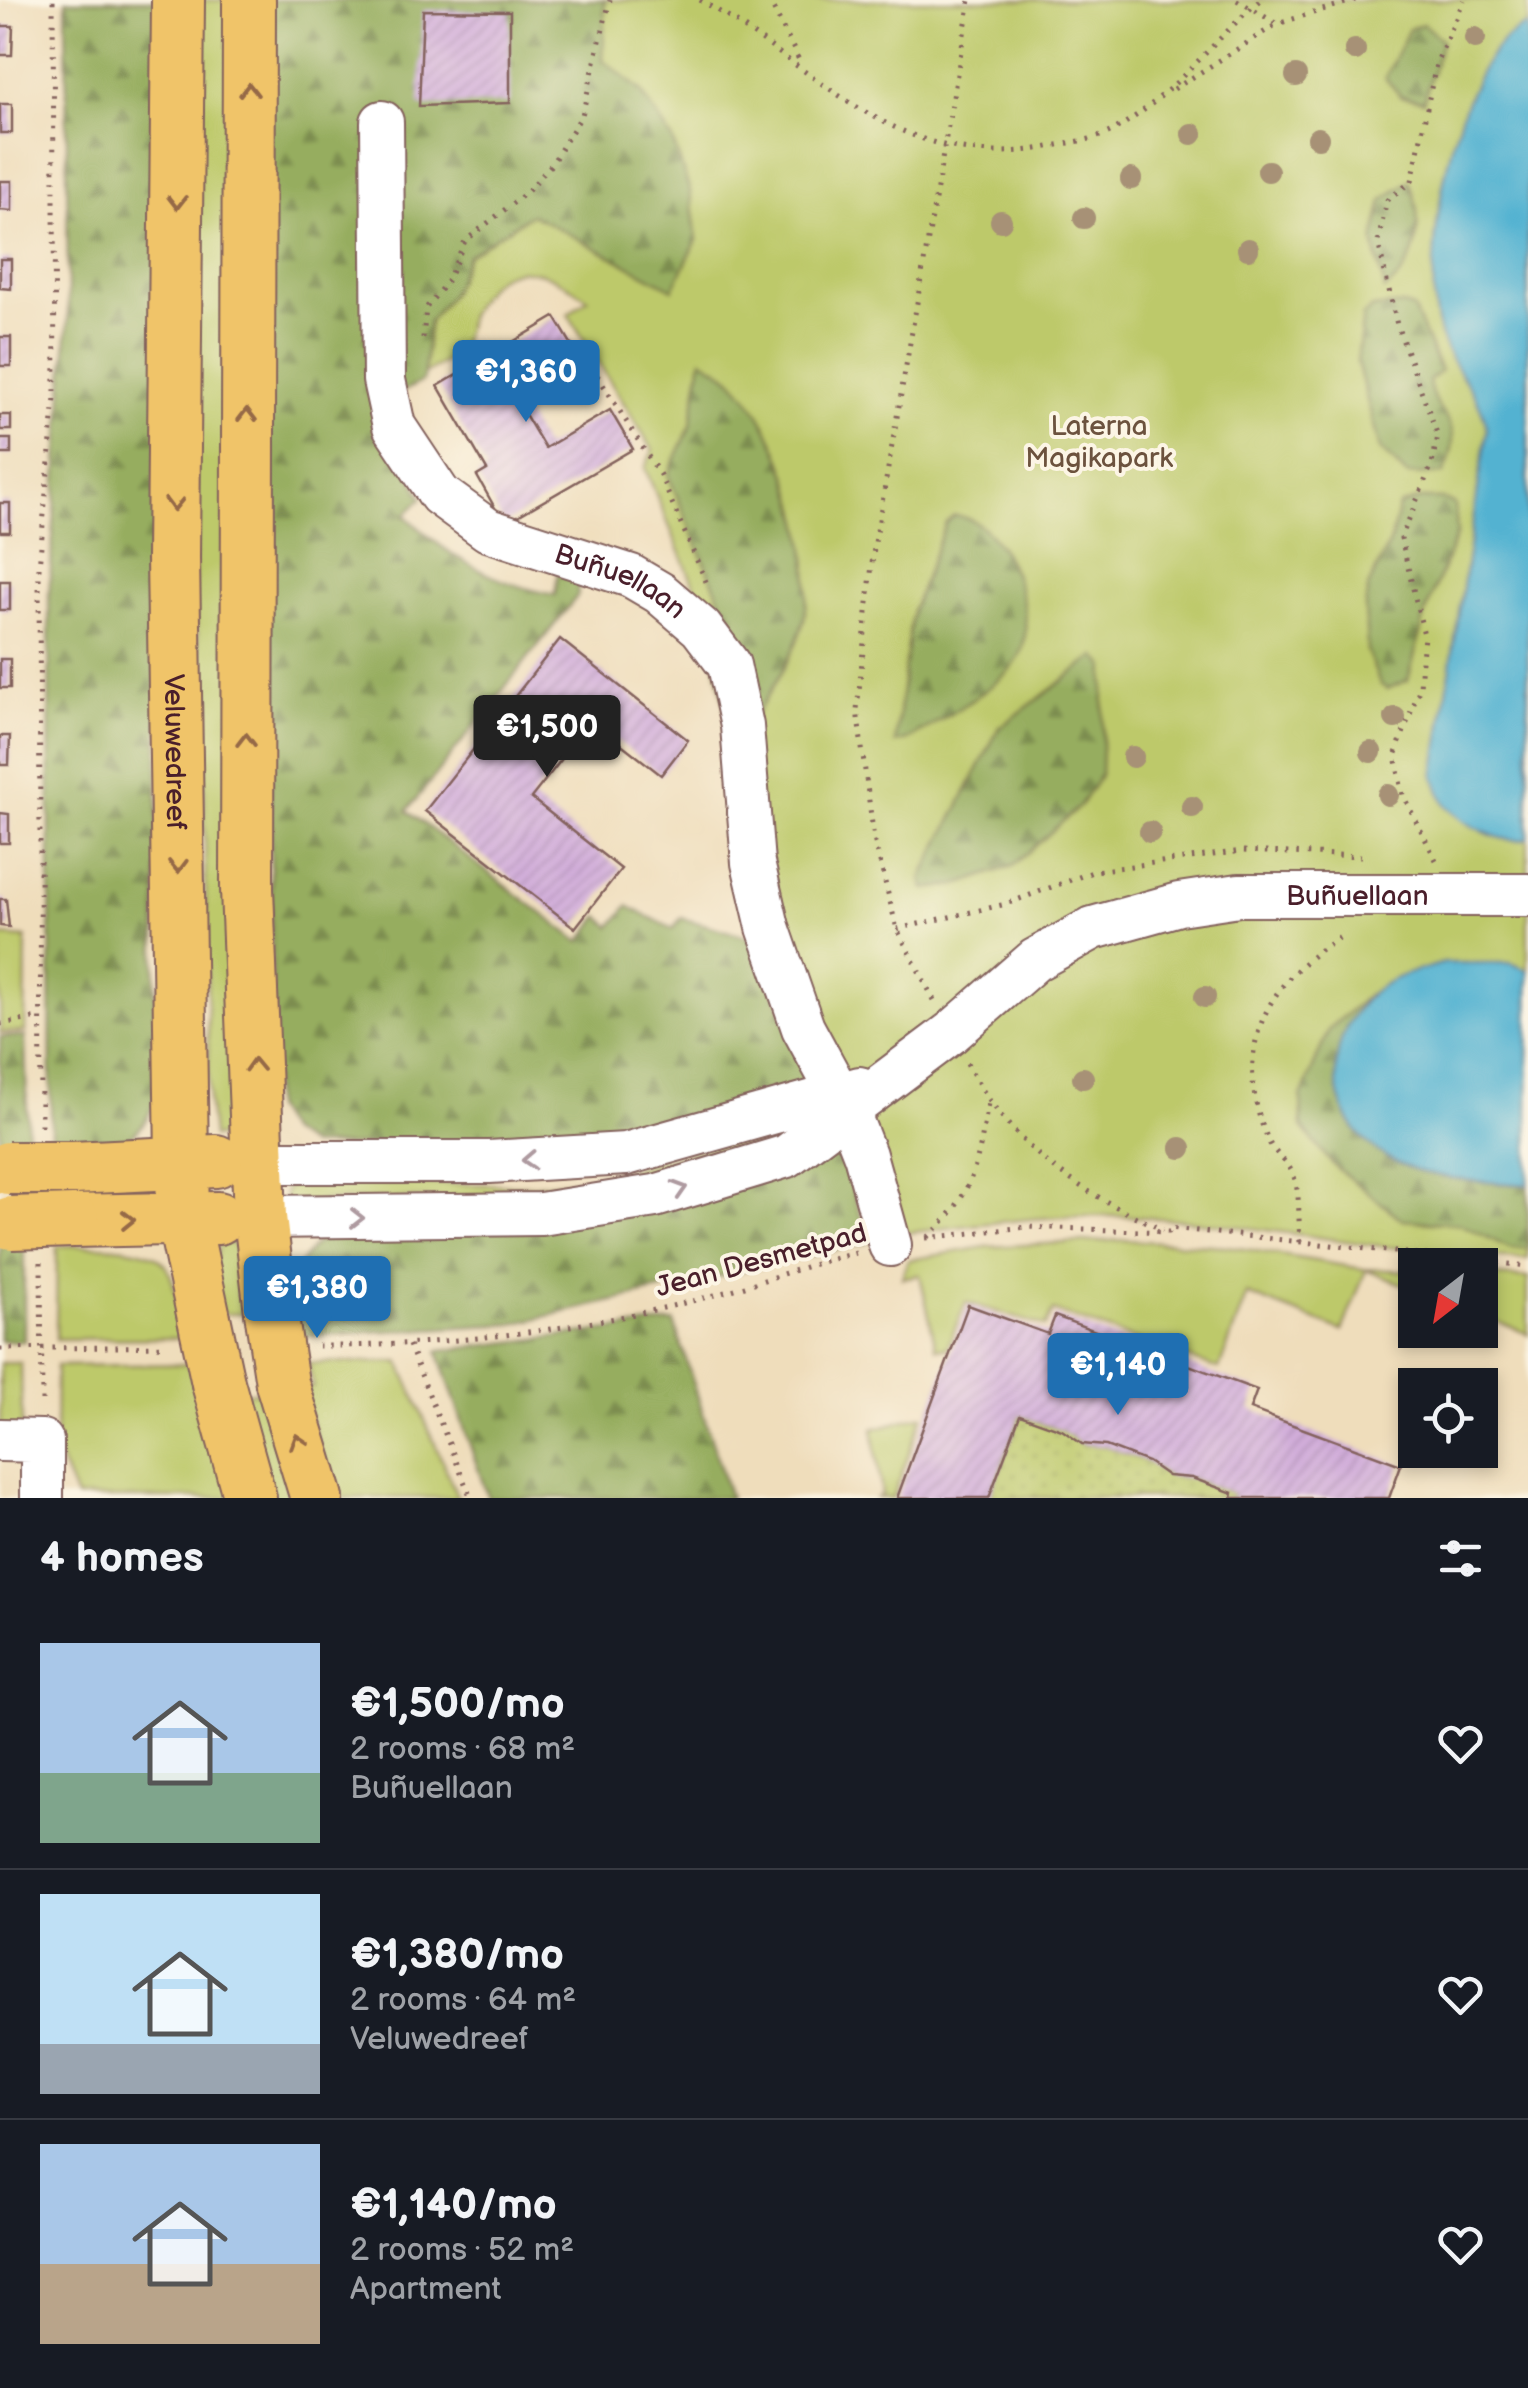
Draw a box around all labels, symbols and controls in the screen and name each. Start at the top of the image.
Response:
one-way arrow [238,81,260,96]
one-way arrow [166,196,188,211]
pin: €1,360 [445,340,607,425]
text: €1,360 [475,353,577,392]
one-way arrow [236,406,258,422]
park label: Laterna Magikapark [1025,410,1173,475]
one-way arrow [163,496,185,512]
street label: Buñuellaan [550,538,693,626]
street label: Veluwedreef [157,674,192,831]
pin: €1,500 [466,695,628,780]
text: €1,500 [495,708,599,747]
one-way arrow [235,731,257,746]
one-way arrow [167,858,188,874]
street label: Buñuellaan [1286,880,1428,913]
one-way arrow [243,1056,264,1072]
one-way arrow [520,1149,536,1170]
one-way arrow [670,1180,687,1201]
one-way arrow [350,1207,366,1229]
one-way arrow [121,1209,137,1230]
street label: Jean Desmetpad [652,1216,870,1304]
north arrow [1398,1248,1498,1348]
map controls [1398,1248,1498,1468]
pin: €1,380 [236,1256,398,1341]
text: €1,380 [266,1269,368,1308]
pin: €1,140 [1037,1333,1199,1418]
text: €1,140 [1070,1346,1166,1385]
button: locate [1398,1368,1498,1468]
one-way arrow [289,1433,310,1450]
icon: filters [1433,1531,1488,1586]
text: 4 homes [40,1533,204,1584]
text: €1,500/mo [350,1679,565,1730]
icon: home [120,1683,240,1803]
icon: heart [1433,1716,1488,1771]
text: 2 rooms · 68 m² [350,1730,575,1769]
text: Buñuellaan [350,1769,513,1808]
text: €1,380/mo [350,1930,564,1981]
icon: home [120,1934,240,2054]
icon: heart [1433,1967,1488,2022]
text: 2 rooms · 64 m² [350,1981,576,2020]
text: Veluwedreef [350,2020,529,2059]
text: €1,140/mo [350,2180,557,2231]
icon: home [120,2184,240,2304]
icon: heart [1433,2217,1488,2272]
text: 2 rooms · 52 m² [350,2231,574,2270]
text: Apartment [350,2270,501,2309]

